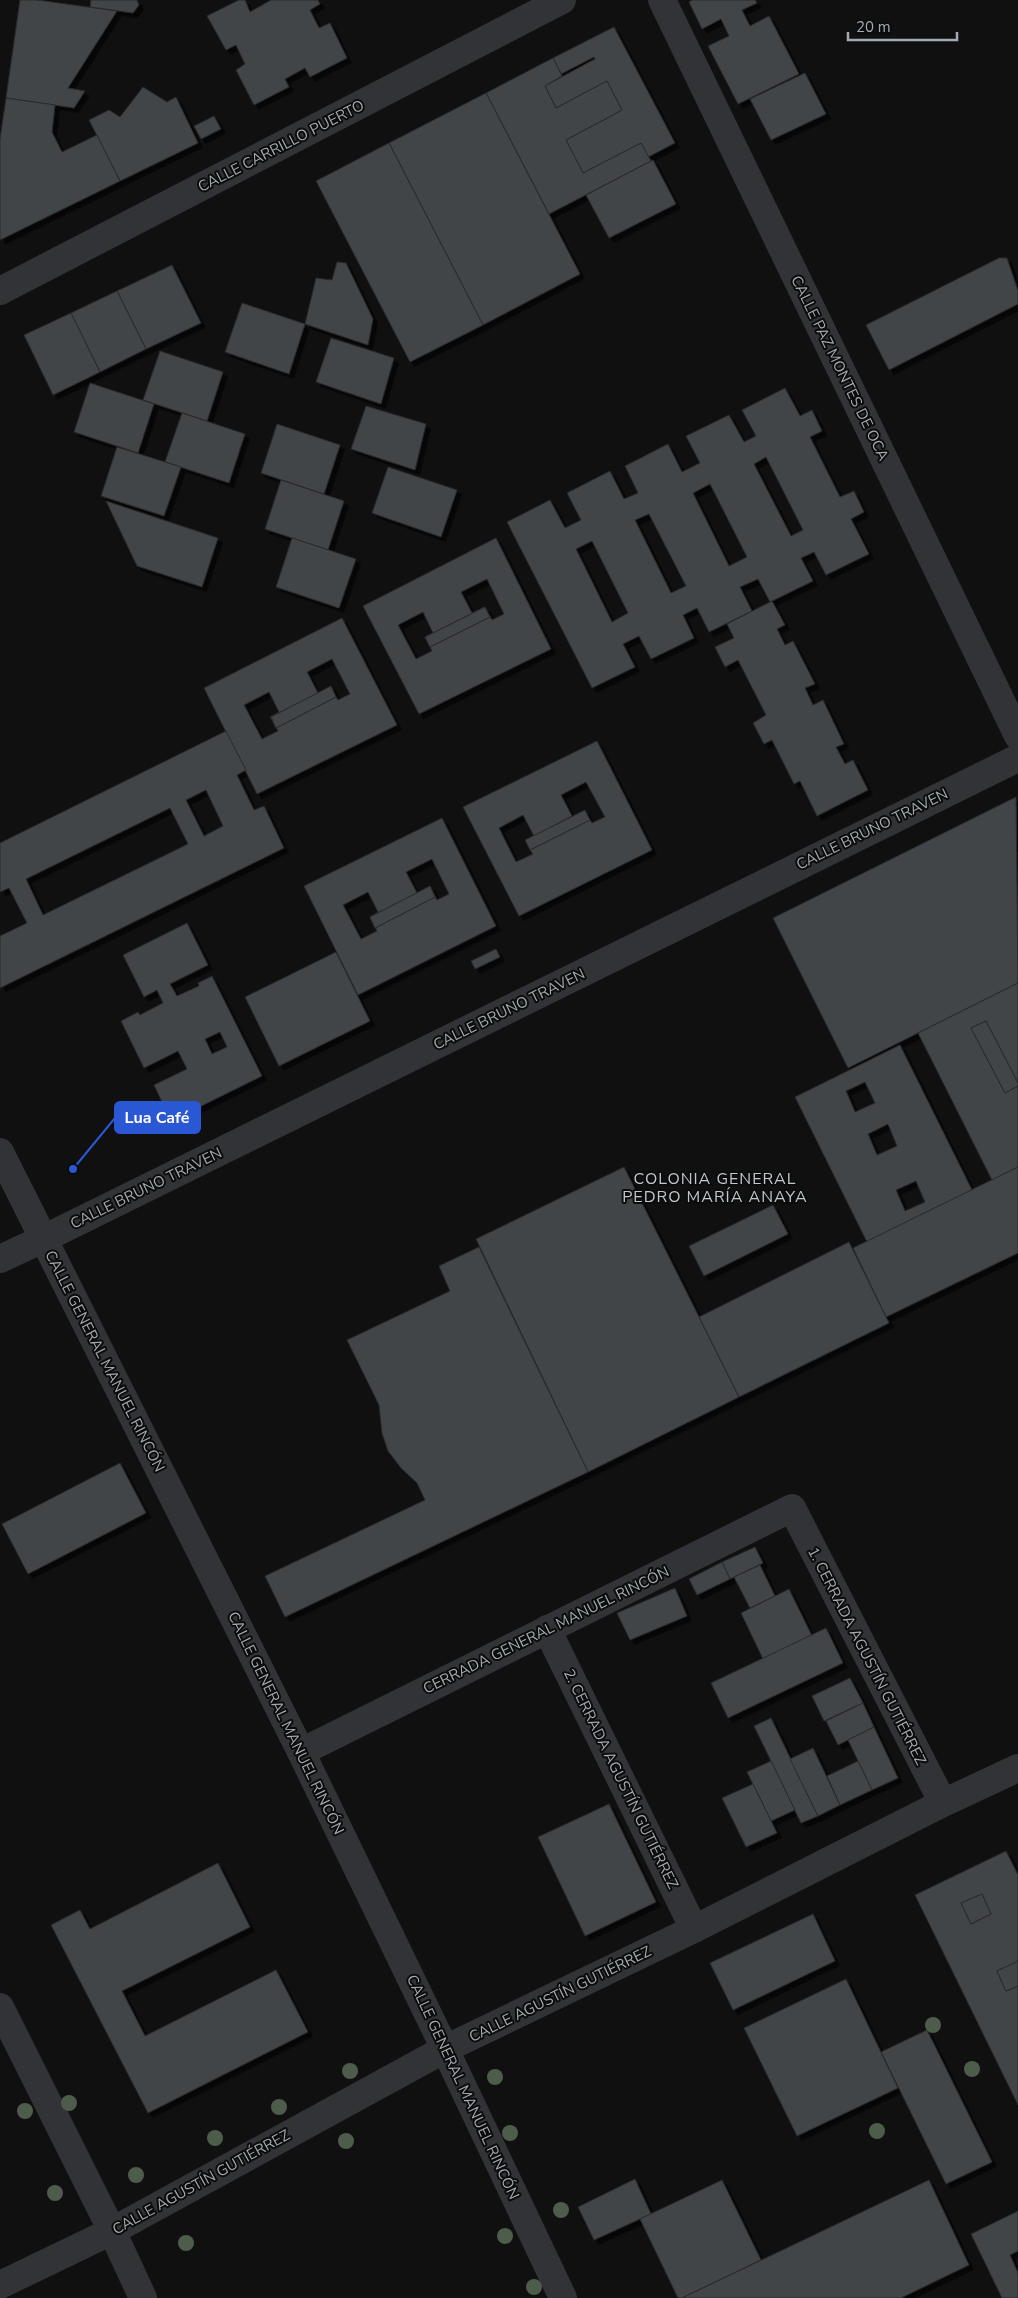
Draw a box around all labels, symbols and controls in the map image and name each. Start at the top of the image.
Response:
scale bar [848,10,957,42]
text: 20 m [856,17,891,37]
street label: CALLE CARRILLO PUERTO [194,95,368,197]
street label: CALLE PAZ MONTES DE OCA [786,272,894,464]
street label: CALLE BRUNO TRAVEN [793,784,951,874]
street label: CALLE BRUNO TRAVEN [430,964,588,1054]
callout: Lua Café [115,1102,200,1133]
text: Lua Café [125,1107,190,1129]
street label: CALLE BRUNO TRAVEN [67,1143,225,1233]
district label: COLONIA GENERAL PEDRO MARÍA ANAYA [622,1168,808,1208]
street label: CALLE GENERAL MANUEL RINCÓN [40,1246,171,1475]
street label: 1. CERRADA AGUSTÍN GUTIÉRREZ [803,1544,931,1769]
street label: CERRADA GENERAL MANUEL RINCÓN [419,1561,672,1699]
street label: CALLE GENERAL MANUEL RINCÓN [223,1608,350,1838]
street label: 2. CERRADA AGUSTÍN GUTIÉRREZ [559,1666,683,1892]
street label: CALLE AGUSTÍN GUTIÉRREZ [466,1941,654,2047]
street label: CALLE GENERAL MANUEL RINCÓN [402,1971,525,2203]
street label: CALLE AGUSTÍN GUTIÉRREZ [109,2125,294,2239]

